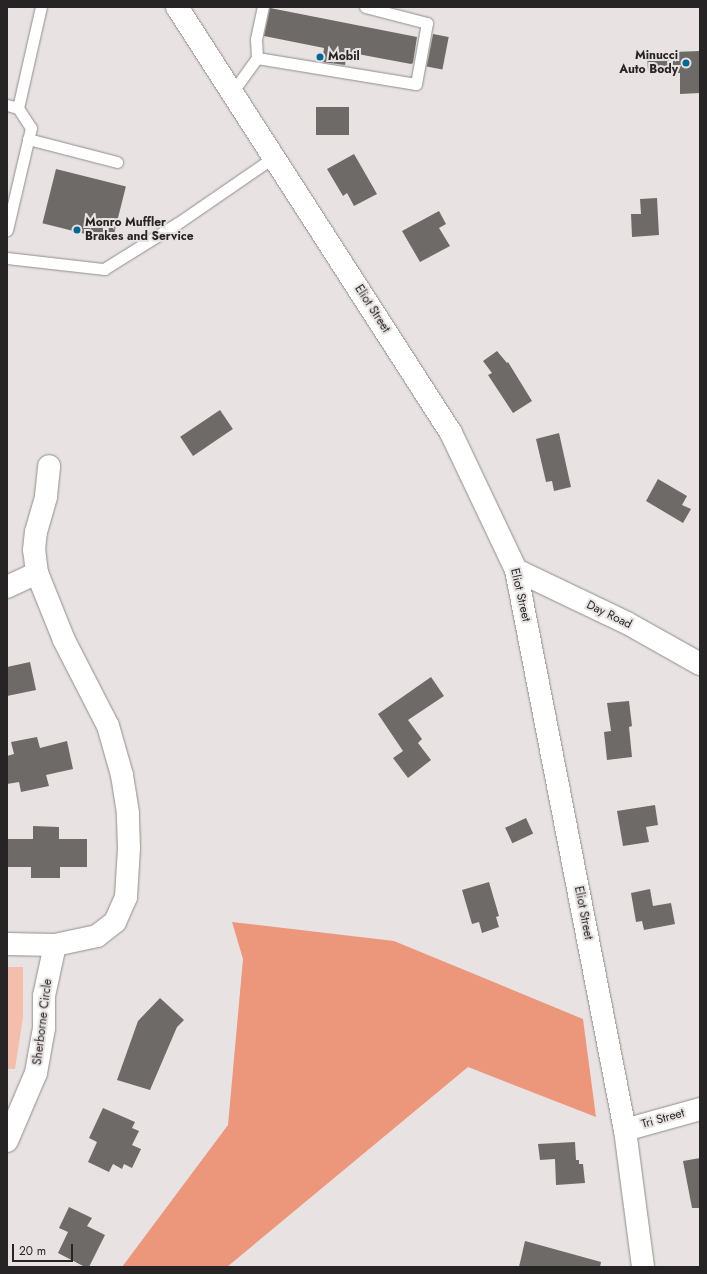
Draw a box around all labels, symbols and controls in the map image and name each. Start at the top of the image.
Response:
place label: Minucci Auto Body [619,49,678,77]
place label: Mobil [328,50,360,64]
marker: Mobil [315,52,325,62]
marker: Minucci Auto Body [681,58,691,68]
place label: Monro Muffler Brakes and Service [85,216,194,244]
marker: Monro Muffler Brakes and Service [72,225,82,235]
street label: Eliot Street [351,282,393,336]
street label: Eliot Street [507,567,533,623]
street label: Day Road [584,598,634,632]
street label: Eliot Street [571,885,595,941]
street label: Sherborne Circle [31,978,55,1066]
street label: Tri Street [640,1106,686,1132]
scale bar [14,1236,75,1262]
text: 20 m [19,1242,46,1260]

